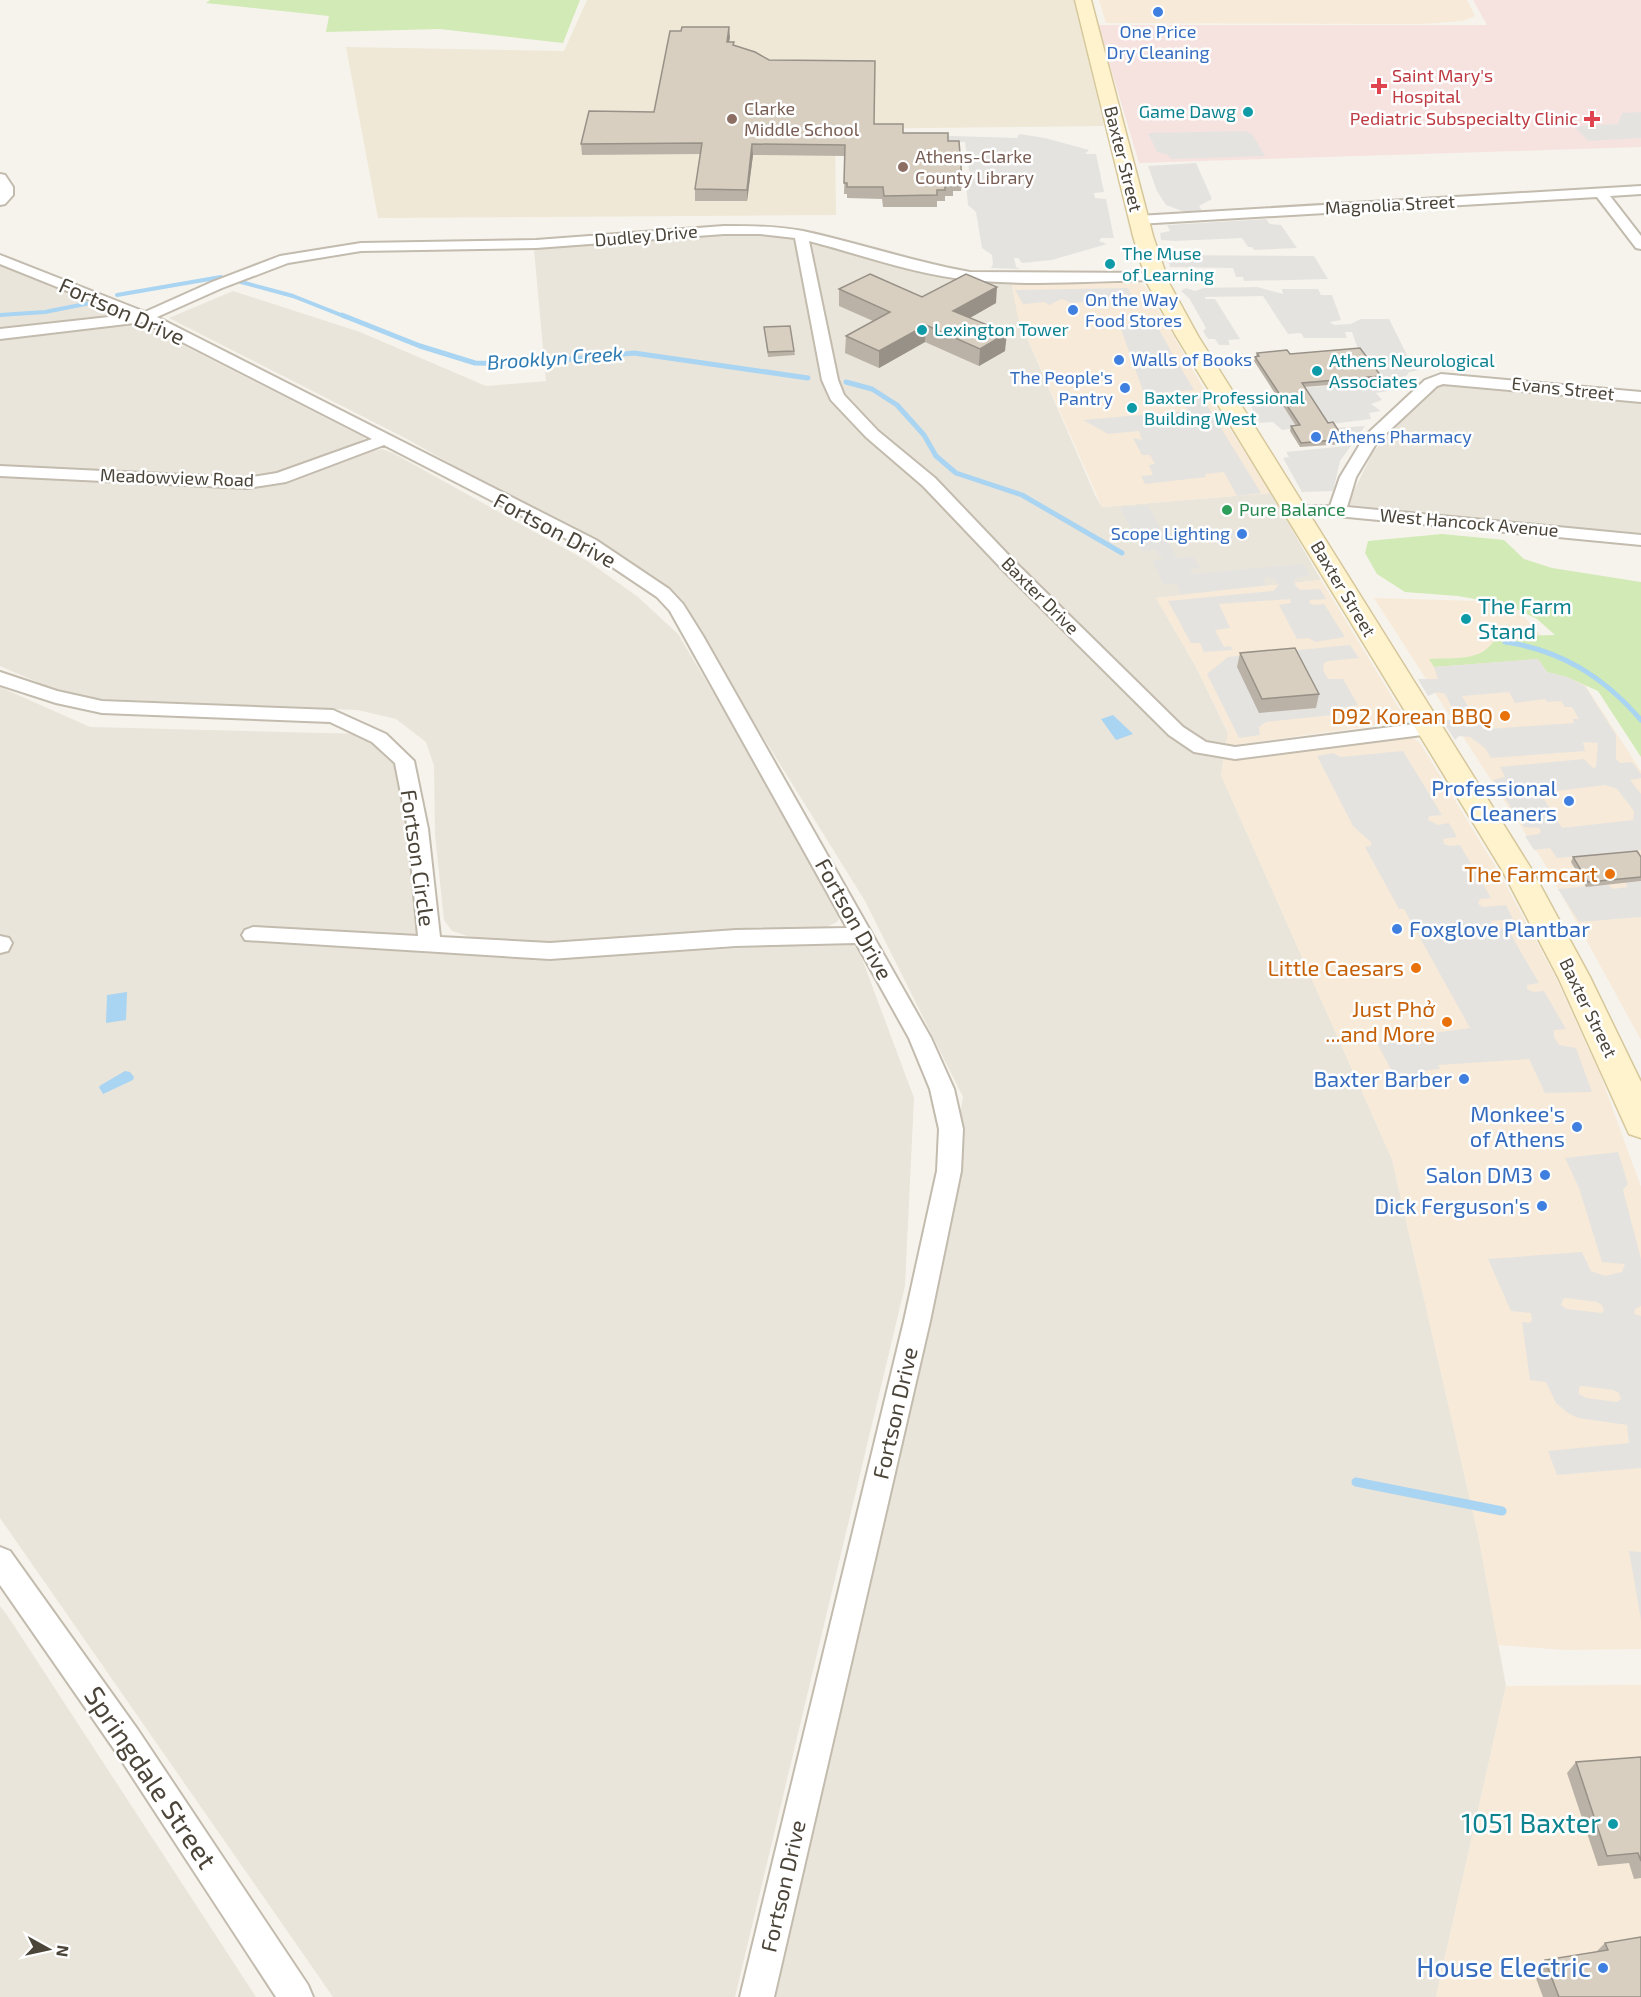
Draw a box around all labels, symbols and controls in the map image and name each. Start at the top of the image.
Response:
marker: One Price Dry Cleaning [1151,5,1165,19]
place label: One Price Dry Cleaning [1107,20,1209,63]
place label: Saint Mary's Hospital [1392,64,1493,107]
marker: Saint Mary's Hospital [1370,77,1388,95]
place label: Clarke Middle School [744,97,860,140]
place label: Game Dawg [1139,100,1236,122]
street label: Baxter Street [1100,104,1148,214]
marker: Game Dawg [1241,105,1255,119]
place label: Pediatric Subspecialty Clinic [1350,107,1578,129]
marker: Pediatric Subspecialty Clinic [1583,110,1601,128]
marker: Clarke Middle School [725,112,739,126]
place label: Athens-Clarke County Library [915,145,1034,188]
marker: Athens-Clarke County Library [896,160,910,174]
street label: Magnolia Street [1324,190,1456,218]
street label: Dudley Drive [593,220,698,250]
place label: The Muse of Learning [1122,242,1214,285]
marker: The Muse of Learning [1103,257,1117,271]
street label: Fortson Drive [56,271,189,349]
place label: On the Way Food Stores [1085,288,1182,331]
marker: On the Way Food Stores [1066,303,1080,317]
place label: Lexington Tower [934,318,1069,340]
marker: Lexington Tower [915,323,929,337]
water label: Brooklyn Creek [486,340,624,375]
place label: Walls of Books [1131,348,1252,370]
place label: Athens Neurological Associates [1329,349,1495,392]
marker: Walls of Books [1112,353,1126,367]
marker: Athens Neurological Associates [1310,364,1324,378]
place label: The People's Pantry [1010,366,1113,409]
street label: Evans Street [1511,372,1616,404]
marker: The People's Pantry [1118,381,1132,395]
place label: Baxter Professional Building West [1144,386,1305,429]
marker: Baxter Professional Building West [1125,401,1139,415]
place label: Athens Pharmacy [1328,425,1472,447]
marker: Athens Pharmacy [1309,430,1323,444]
street label: Meadowview Road [100,463,255,491]
street label: Fortson Drive [490,486,621,572]
place label: Pure Balance [1239,498,1346,520]
marker: Pure Balance [1220,503,1234,517]
street label: West Hancock Avenue [1379,503,1559,541]
place label: Scope Lighting [1111,522,1230,544]
marker: Scope Lighting [1235,527,1249,541]
street label: Baxter Street [1307,537,1381,641]
street label: Baxter Drive [997,552,1084,639]
place label: The Farm Stand [1478,592,1572,643]
marker: The Farm Stand [1459,612,1473,626]
place label: D92 Korean BBQ [1331,702,1493,729]
marker: D92 Korean BBQ [1498,709,1512,723]
place label: Professional Cleaners [1431,774,1557,825]
street label: Fortson Circle [396,788,441,928]
marker: Professional Cleaners [1562,794,1576,808]
street label: Fortson Drive [811,853,899,984]
place label: The Farmcart [1464,860,1598,886]
marker: The Farmcart [1603,867,1617,881]
place label: Foxglove Plantbar [1409,915,1590,941]
marker: Foxglove Plantbar [1390,922,1404,936]
place label: Little Caesars [1268,954,1404,980]
street label: Baxter Street [1555,954,1623,1061]
marker: Little Caesars [1409,961,1423,975]
place label: Just Phở ...and More [1325,995,1435,1046]
marker: Just Phở ...and More [1440,1015,1454,1029]
place label: Baxter Barber [1313,1065,1452,1091]
marker: Baxter Barber [1457,1072,1471,1086]
place label: Monkee's of Athens [1470,1100,1565,1151]
marker: Monkee's of Athens [1570,1120,1584,1134]
place label: Salon DM3 [1426,1161,1533,1187]
marker: Salon DM3 [1538,1168,1552,1182]
place label: Dick Ferguson's [1374,1192,1530,1218]
marker: Dick Ferguson's [1535,1199,1549,1213]
street label: Fortson Drive [866,1344,922,1481]
street label: Springdale Street [78,1680,224,1875]
place label: 1051 Baxter [1461,1806,1601,1838]
street label: Fortson Drive [754,1817,810,1954]
marker: 1051 Baxter [1606,1817,1620,1831]
north arrow [18,1919,78,1979]
text: N [53,1944,74,1958]
place label: House Electric [1416,1950,1591,1982]
marker: House Electric [1596,1961,1610,1975]

